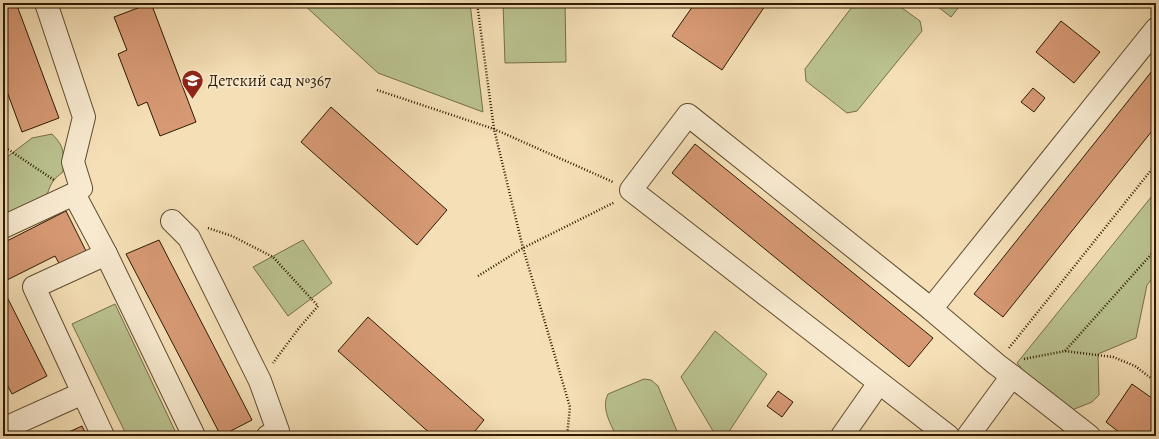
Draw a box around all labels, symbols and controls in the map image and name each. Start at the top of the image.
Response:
school or university icon: Детский сад №367 [179,68,205,101]
place label: Детский сад №367 [208,70,331,92]

